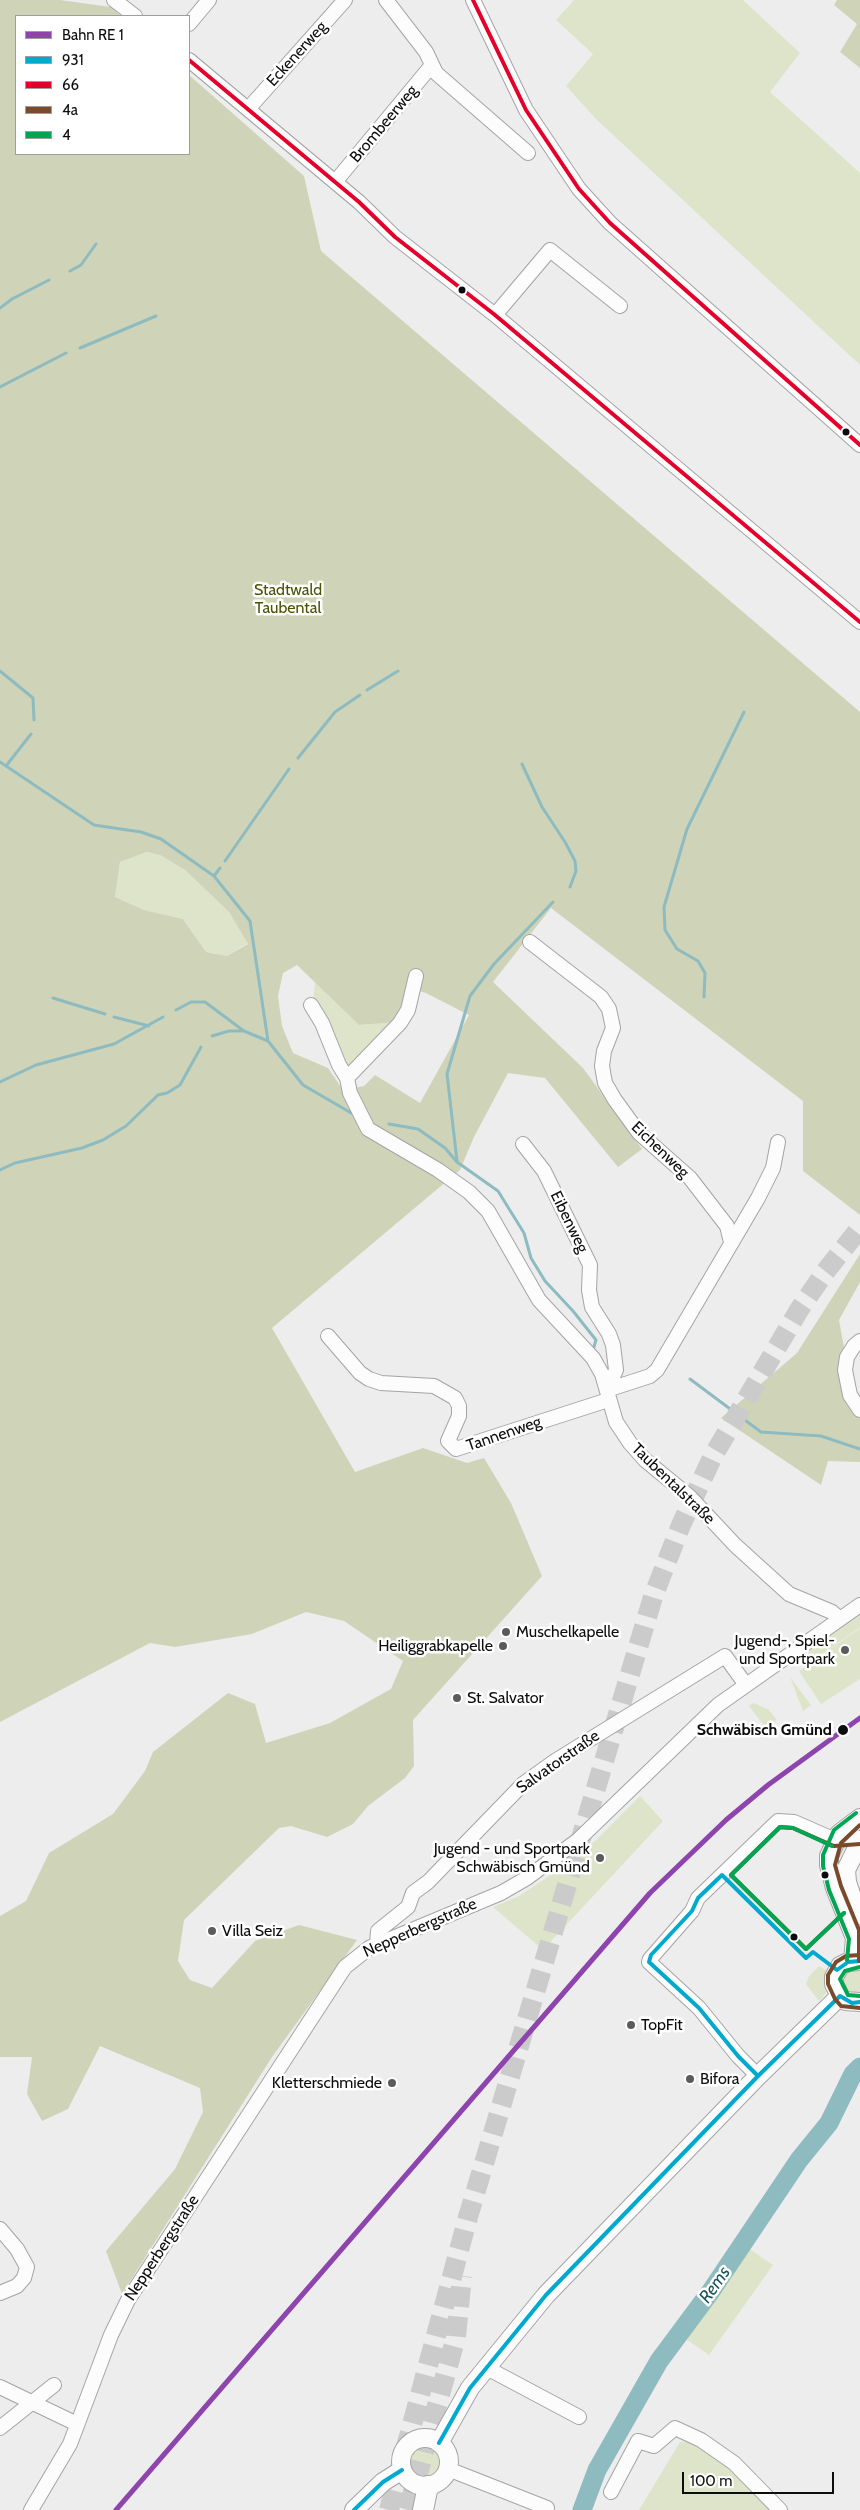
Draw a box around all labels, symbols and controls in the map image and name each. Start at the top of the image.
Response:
legend [15,15,190,155]
street label: Eckenerweg [263,18,331,90]
text: Bahn RE 1 [62,26,124,44]
text: 931 [62,51,84,69]
text: 66 [62,76,79,94]
street label: Brombeerweg [346,81,422,167]
text: 4a [62,101,78,119]
text: 4 [62,126,71,144]
unlabelled marker [457,285,467,295]
unlabelled marker [841,427,851,437]
park label: Stadtwald Taubental [254,580,322,618]
street label: Eichenweg [627,1118,693,1182]
street label: Eibenweg [546,1188,592,1256]
street label: Tannenweg [464,1412,544,1456]
street label: Taubentalstraße [627,1439,719,1529]
place label: Muschelkapelle [516,1622,619,1642]
marker: Muschelkapelle [500,1626,512,1638]
place label: Jugend-, Spiel- und Sportpark [735,1631,835,1669]
place label: Heiliggrabkapelle [378,1636,493,1656]
marker: Heiliggrabkapelle [497,1640,509,1652]
marker: Jugend-, Spiel- und Sportpark [839,1644,851,1656]
place label: St. Salvator [467,1688,544,1708]
marker: St. Salvator [451,1692,463,1704]
place label: Schwäbisch Gmünd [697,1720,832,1740]
marker: Schwäbisch Gmünd [836,1723,850,1737]
street label: Salvatorstraße [513,1726,603,1798]
place label: Jugend - und Sportpark Schwäbisch Gmünd [434,1839,590,1877]
marker: Jugend - und Sportpark Schwäbisch Gmünd [594,1852,606,1864]
unlabelled marker [820,1870,830,1880]
street label: Nepperbergstraße [360,1894,480,1962]
place label: Villa Seiz [222,1921,283,1941]
marker: Villa Seiz [206,1925,218,1937]
unlabelled marker [789,1932,799,1942]
place label: TopFit [641,2015,683,2035]
marker: TopFit [625,2019,637,2031]
place label: Bifora [700,2069,739,2089]
place label: Kletterschmiede [272,2073,382,2093]
marker: Bifora [684,2073,696,2085]
marker: Kletterschmiede [386,2077,398,2089]
street label: Nepperbergstraße [121,2191,203,2305]
water label: Rems [695,2263,735,2307]
scale bar [685,2462,838,2494]
text: 100 m [690,2472,732,2490]

